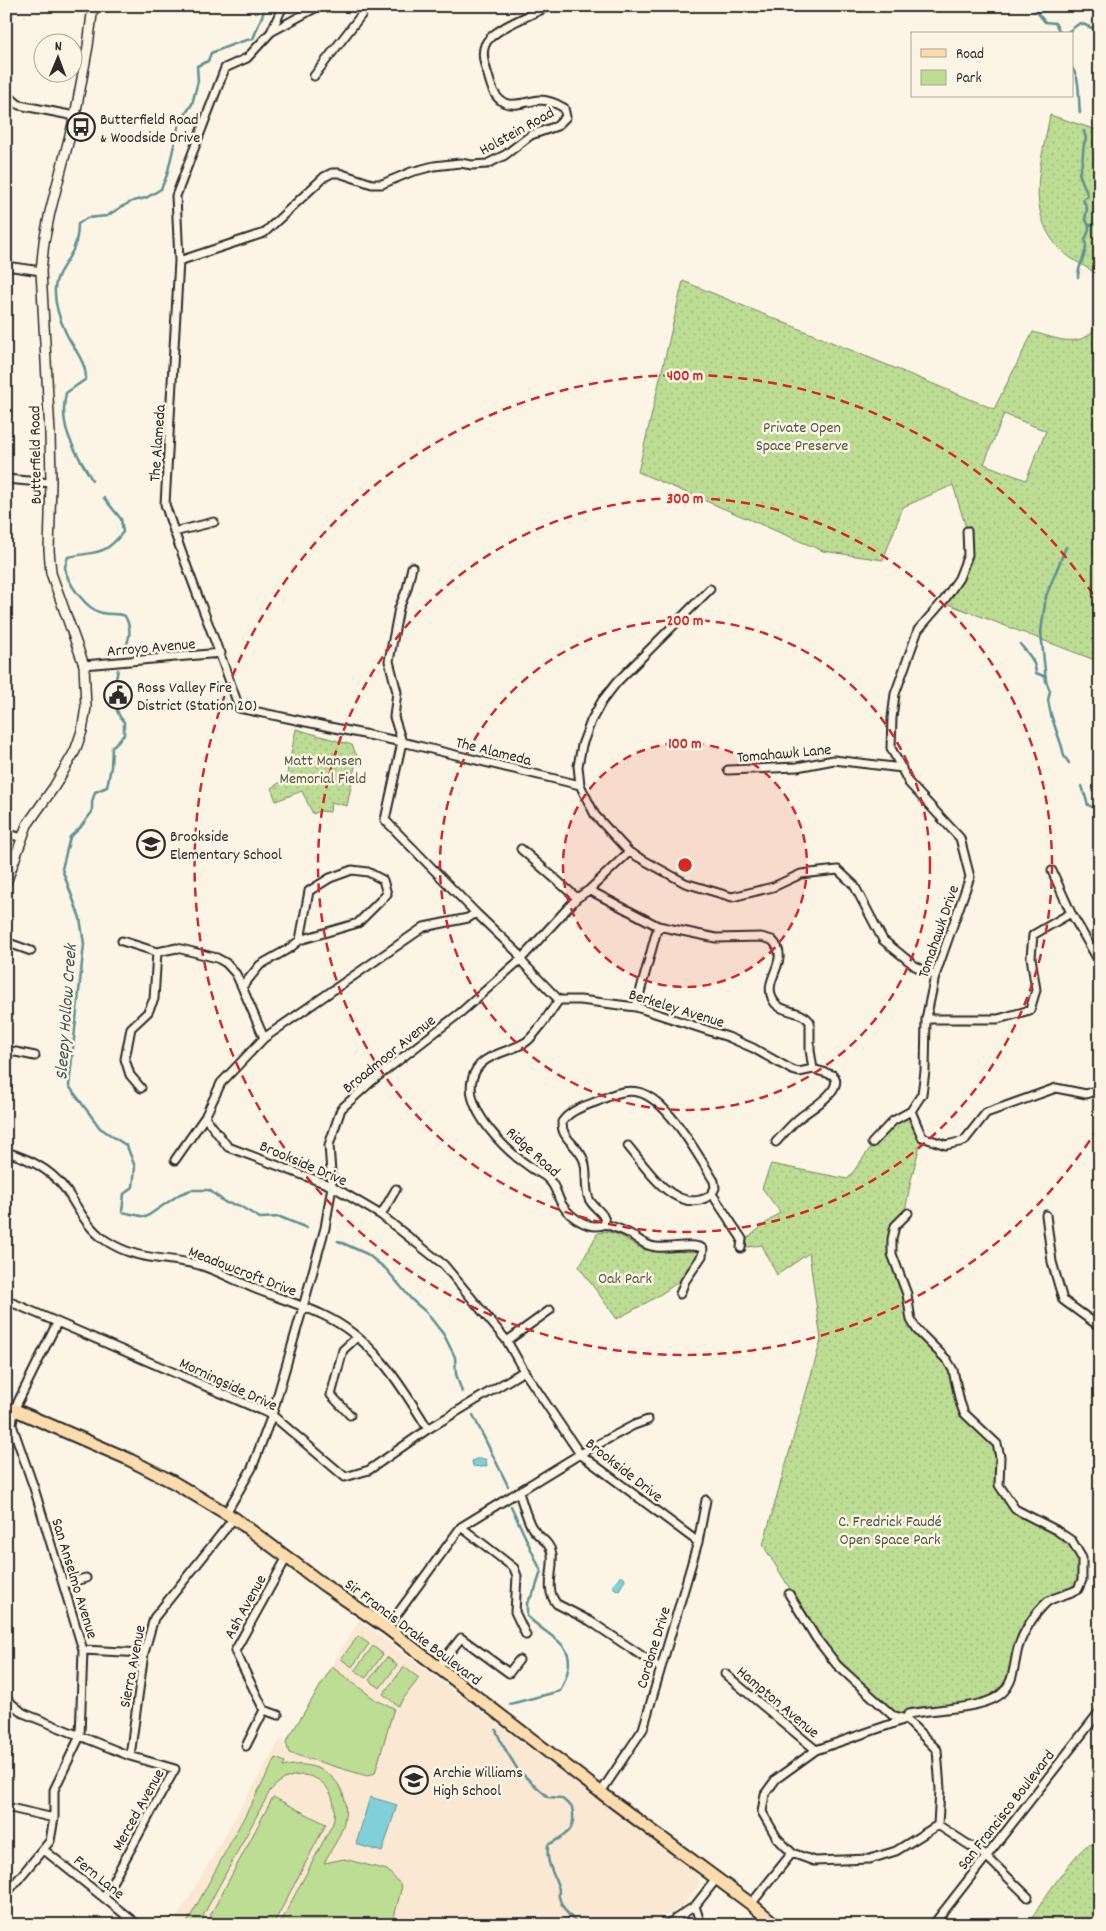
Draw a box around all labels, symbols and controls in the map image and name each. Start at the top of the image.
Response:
north arrow [32,32,82,82]
legend [911,32,1074,98]
text: N [55,37,62,57]
text: Road [956,44,984,66]
text: Park [956,68,982,90]
street label: Holstein Road [475,102,559,162]
place label: Butterfield Road & Woodside Drive [100,109,200,150]
bus stop icon: Butterfield Road & Woodside Drive [66,112,96,142]
text: 400 m [667,366,703,388]
street label: The Alameda [144,403,173,483]
street label: Butterfield Road [24,405,49,504]
park label: Private Open Space Preserve [756,417,848,458]
text: 300 m [667,489,703,511]
text: 200 m [667,611,703,633]
street label: Arroyo Avenue [106,633,196,664]
place label: Ross Valley Fire District (Station 20) [137,677,257,718]
public building icon: Ross Valley Fire District (Station 20) [103,680,133,710]
street label: The Alameda [453,732,534,773]
text: 100 m [668,734,702,756]
street label: Tomahawk Lane [736,739,832,770]
park label: Matt Mansen Memorial Field [280,750,366,791]
place label: Brookside Elementary School [170,826,282,867]
school or university icon: Brookside Elementary School [136,829,166,859]
centre of rings [676,856,694,874]
street label: Tomahawk Drive [913,882,966,981]
water label: Sleepy Hollow Creek [50,942,85,1081]
street label: Berkeley Avenue [626,984,727,1035]
street label: Broadmoor Avenue [338,1010,441,1100]
street label: Ridge Road [500,1122,564,1183]
street label: Brookside Drive [256,1136,350,1193]
street label: Meadowcroft Drive [185,1241,300,1304]
park label: Oak Park [598,1268,652,1291]
street label: Morningside Drive [175,1352,281,1418]
street label: Brookside Drive [580,1433,667,1509]
park label: C. Fredrick Faudé Open Space Park [838,1511,942,1552]
street label: San Anselmo Avenue [44,1516,103,1642]
street label: Ash Avenue [219,1571,273,1644]
street label: Sir Francis Drake Boulevard [339,1574,486,1692]
street label: Cordone Drive [631,1604,678,1692]
street label: Sierra Avenue [114,1623,153,1710]
street label: Hampton Avenue [731,1661,824,1744]
street label: San Francisco Boulevard [953,1746,1061,1876]
place label: Archie Williams High School [433,1762,523,1803]
street label: Merced Avenue [107,1765,171,1855]
school or university icon: Archie Williams High School [399,1765,429,1795]
street label: Fern Lane [68,1850,129,1906]

